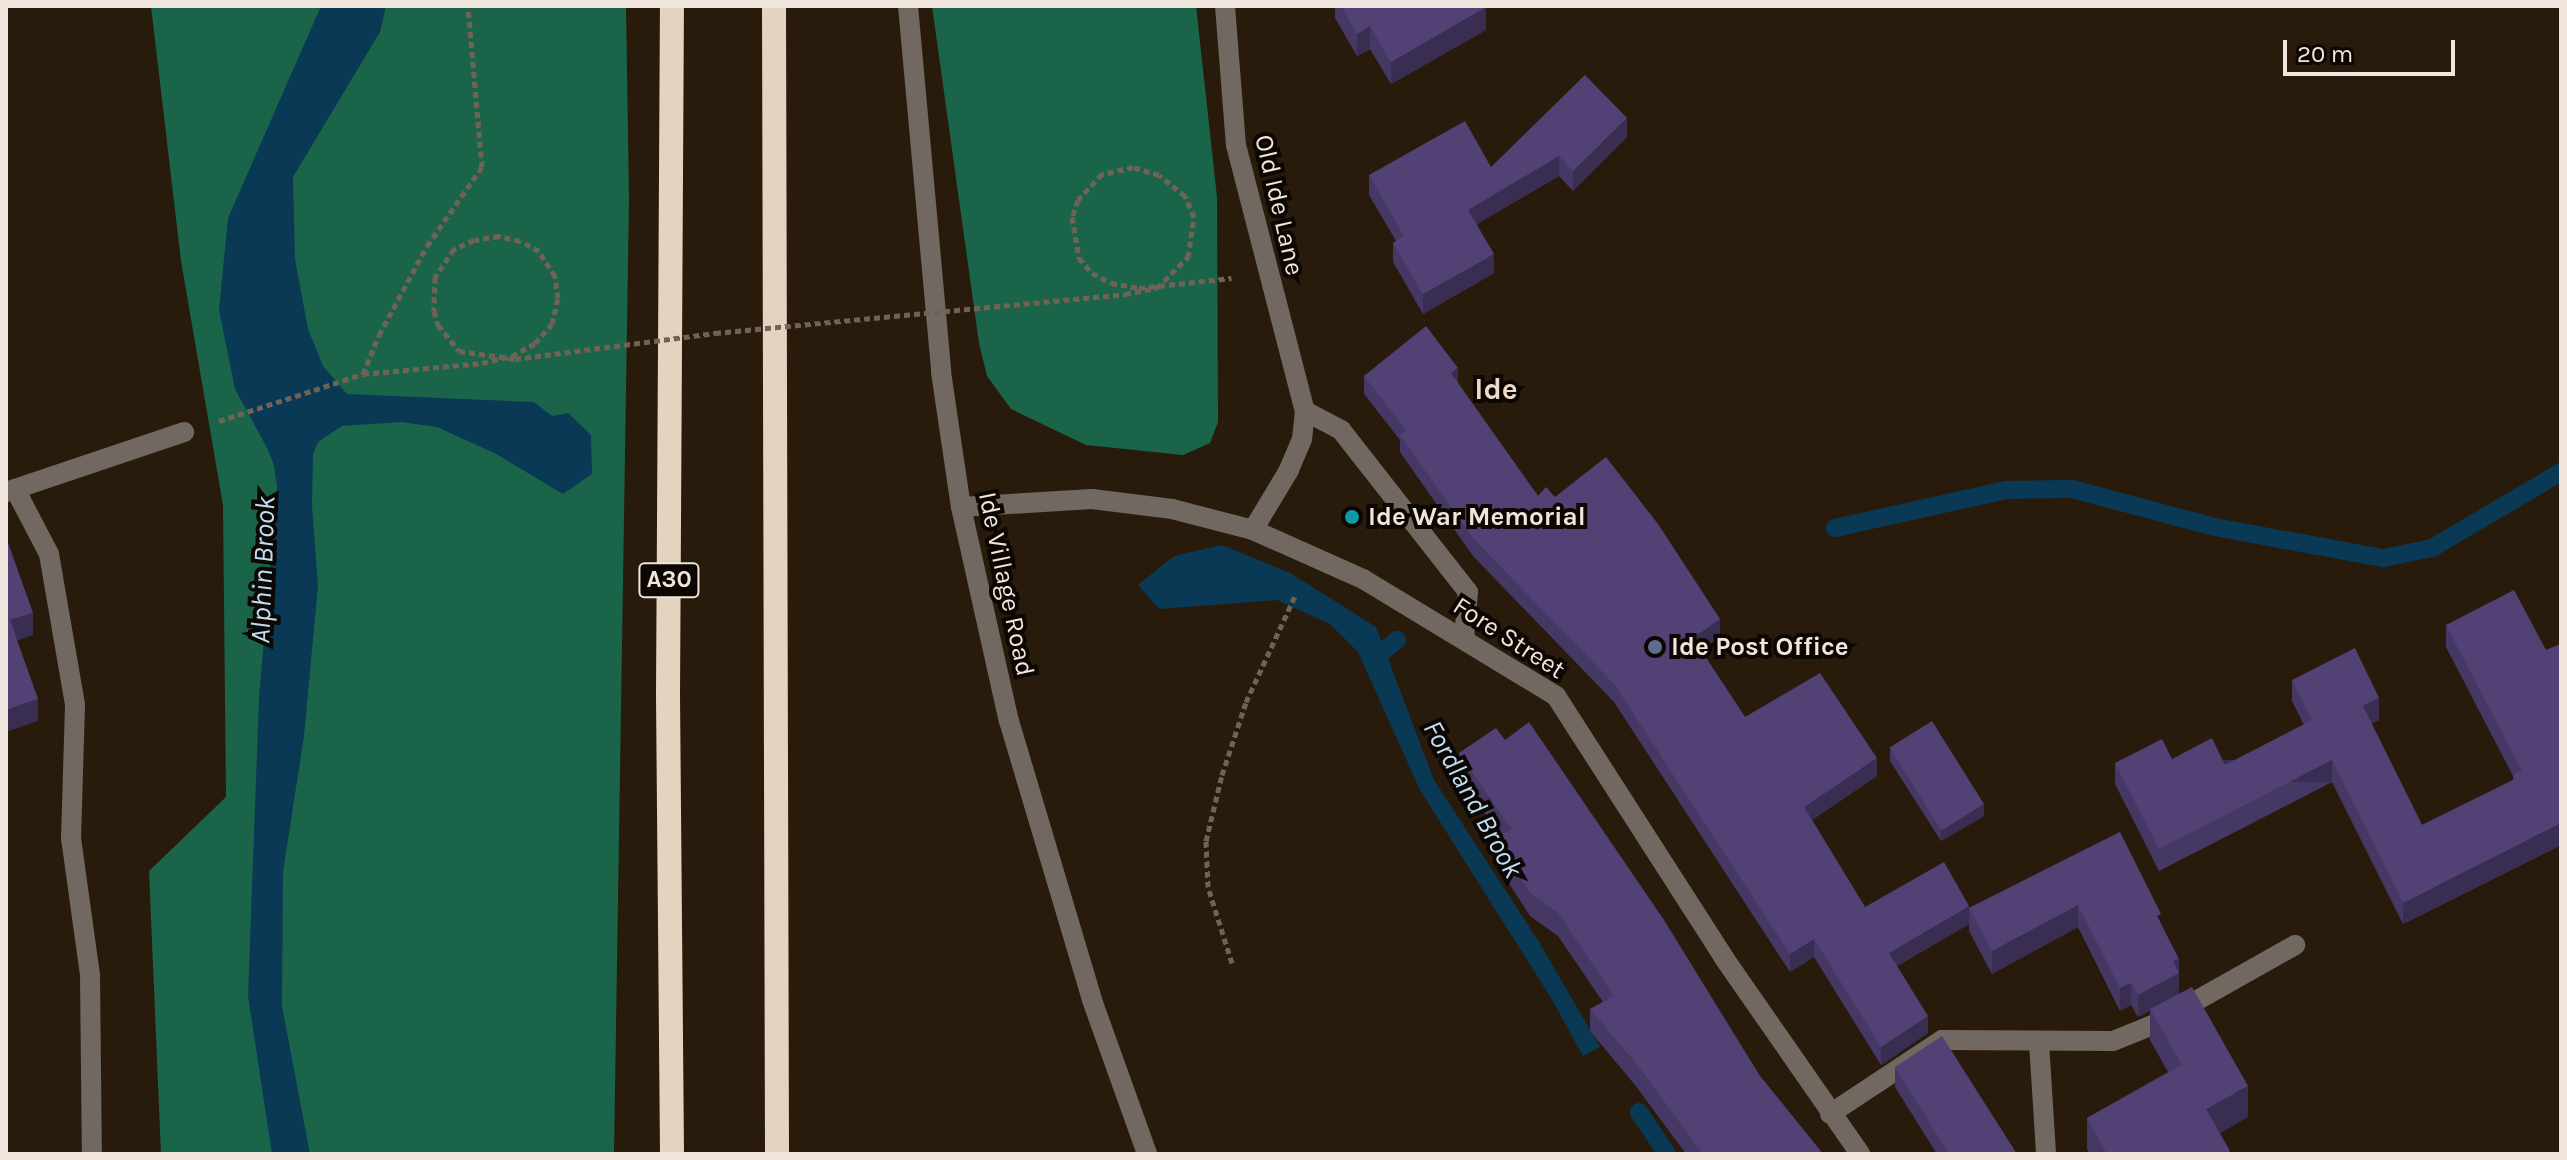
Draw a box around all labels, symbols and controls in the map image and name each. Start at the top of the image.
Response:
scale bar [2287,24,2459,74]
text: 20 m [2297,40,2353,68]
street label: Old Ide Lane [1248,132,1310,278]
district label: Ide [1474,371,1518,407]
street label: Ide Village Road [971,489,1041,679]
water label: Alphin Brook [244,496,282,644]
place label: Ide War Memorial [1368,501,1586,533]
marker: Ide War Memorial [1343,508,1361,526]
road number: A30 [637,560,701,600]
street label: Fore Street [1447,590,1571,686]
place label: Ide Post Office [1671,631,1849,663]
marker: Ide Post Office [1646,638,1664,656]
water label: Fordland Brook [1416,714,1530,884]

